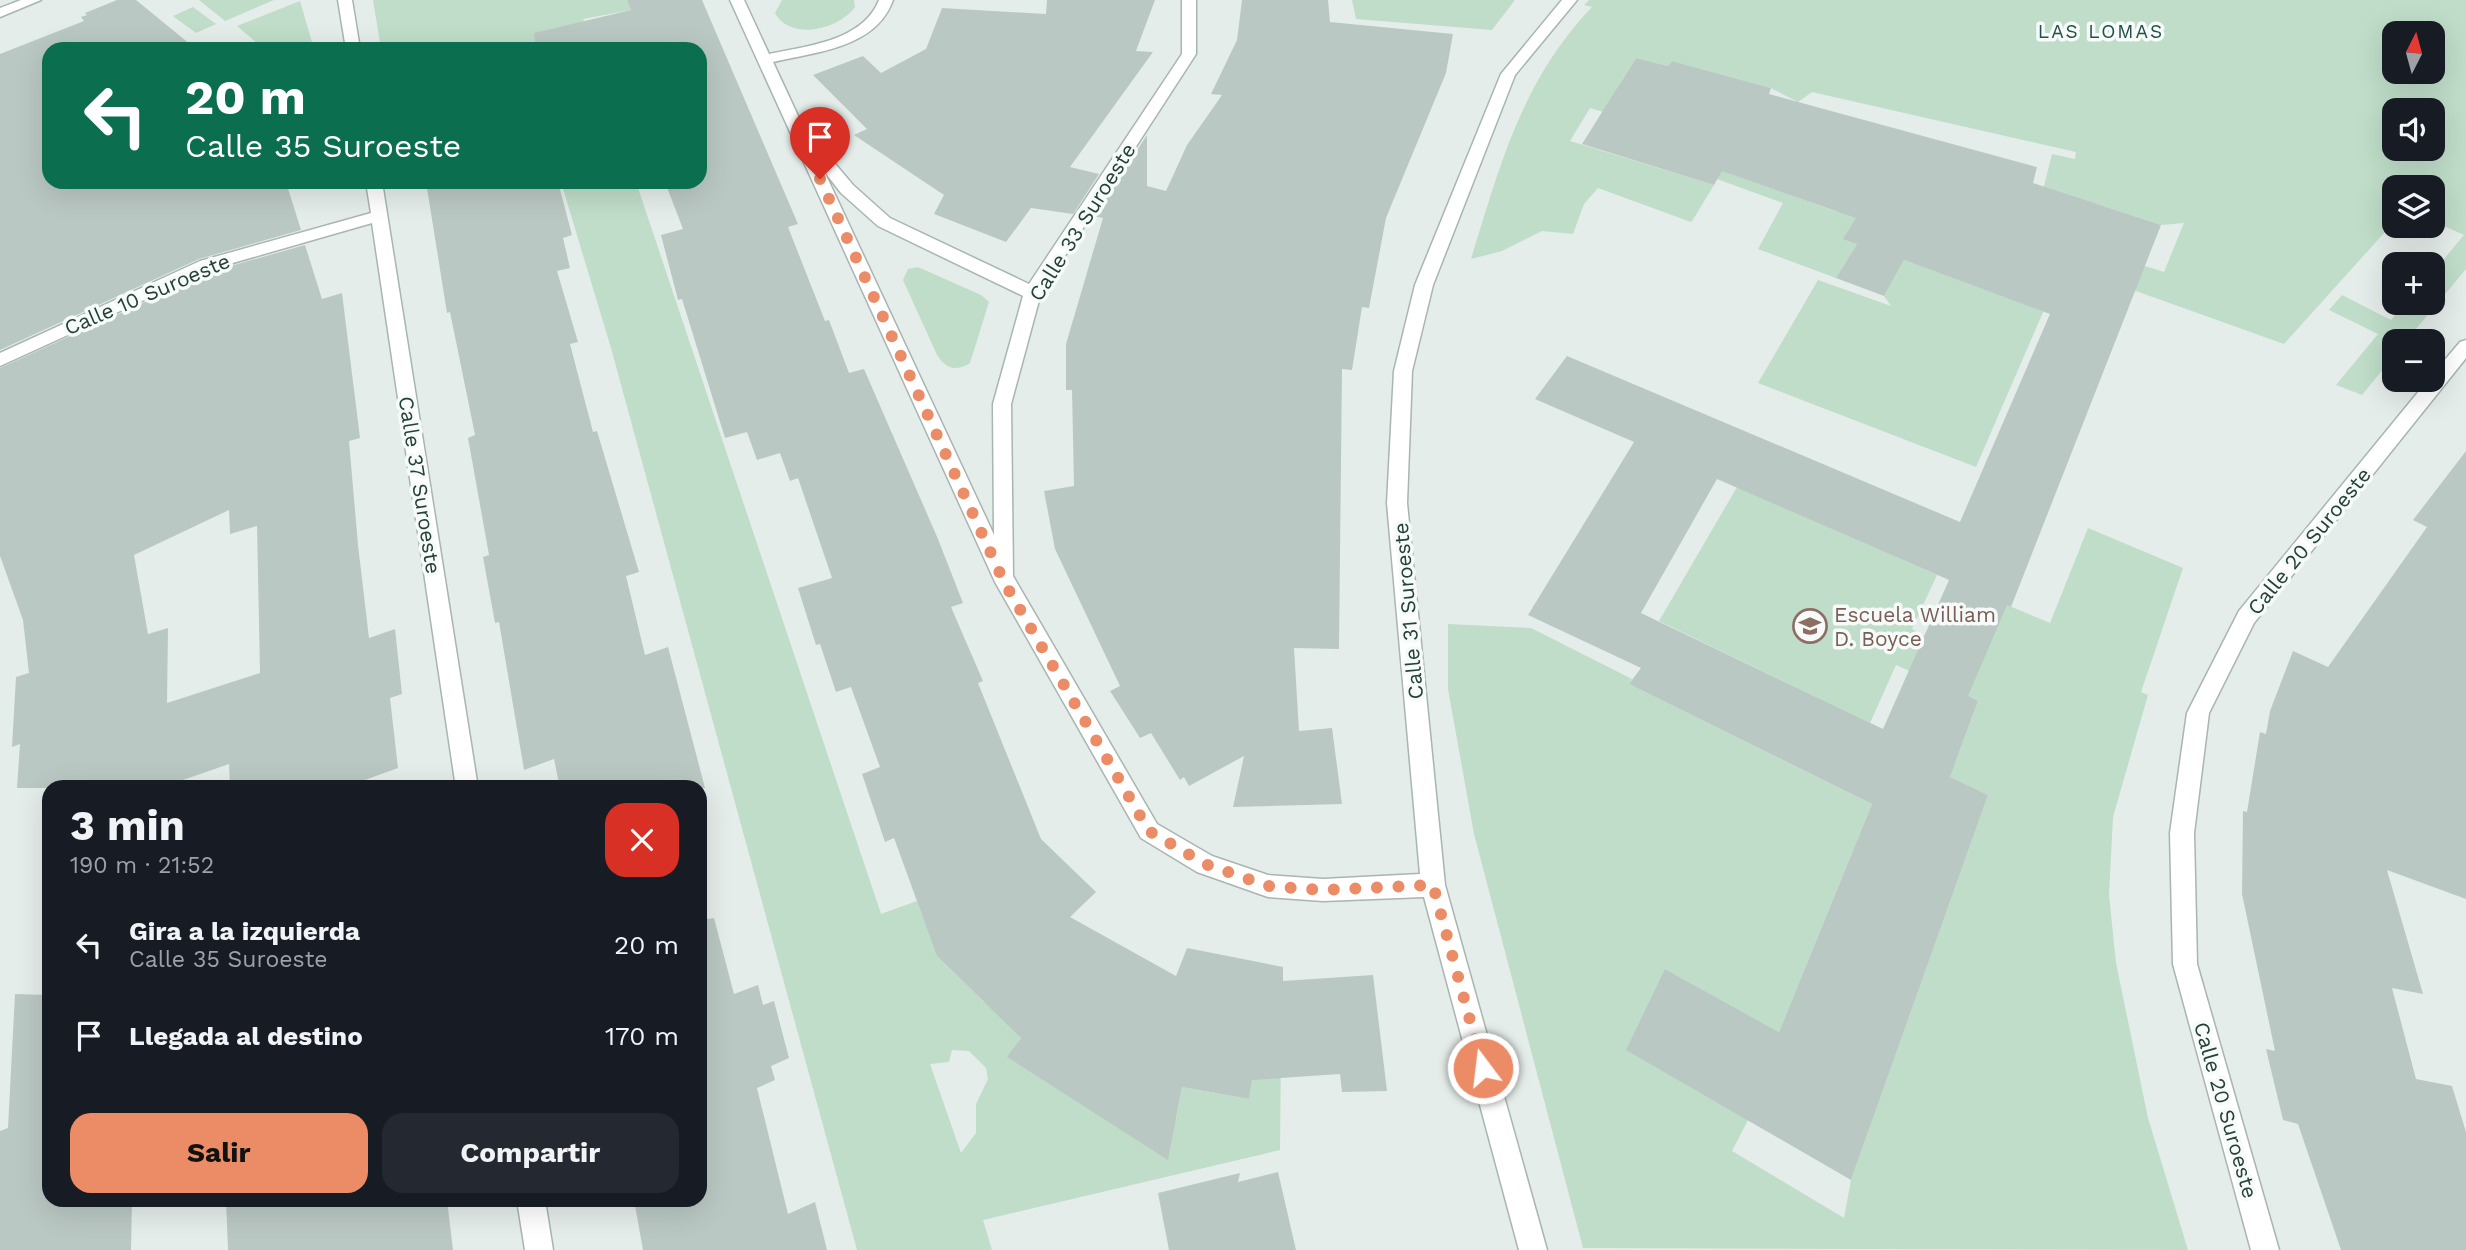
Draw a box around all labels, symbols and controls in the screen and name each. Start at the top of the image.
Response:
district label: LAS LOMAS [2038,20,2164,43]
north arrow [2382,21,2445,84]
map controls [2382,21,2445,392]
text: 20 m [185,68,306,126]
icon: left [70,70,161,161]
button: sound [2382,98,2445,161]
pin [790,107,850,179]
icon: arrive [801,118,839,156]
text: Calle 35 Suroeste [185,127,461,165]
street label: Calle 33 Suroeste [1023,138,1141,306]
button: layers [2382,175,2445,238]
street label: Calle 10 Suroeste [60,248,234,340]
button: + [2382,252,2445,315]
button: − [2382,329,2445,392]
street label: Calle 37 Suroeste [394,394,446,576]
street label: Calle 20 Suroeste [2242,462,2376,620]
street label: Calle 31 Suroeste [1388,522,1428,700]
place label: Escuela William D. Boyce [1834,602,1996,651]
school or university icon: Escuela William D. Boyce [1791,607,1829,645]
text: 3 min [70,801,185,850]
button: close [605,803,679,877]
text: 190 m · 21:52 [70,852,214,879]
text: Gira a la izquierda [129,916,360,946]
icon: left [70,926,108,964]
text: 20 m [614,930,679,960]
text: Calle 35 Suroeste [129,946,328,973]
icon: arrive [70,1017,108,1055]
street label: Calle 20 Suroeste [2189,1019,2263,1201]
text: Llegada al destino [129,1021,363,1051]
text: 170 m [605,1021,679,1051]
position arrow [1446,1031,1520,1105]
button: Salir [70,1113,368,1193]
button: Compartir [382,1113,679,1193]

